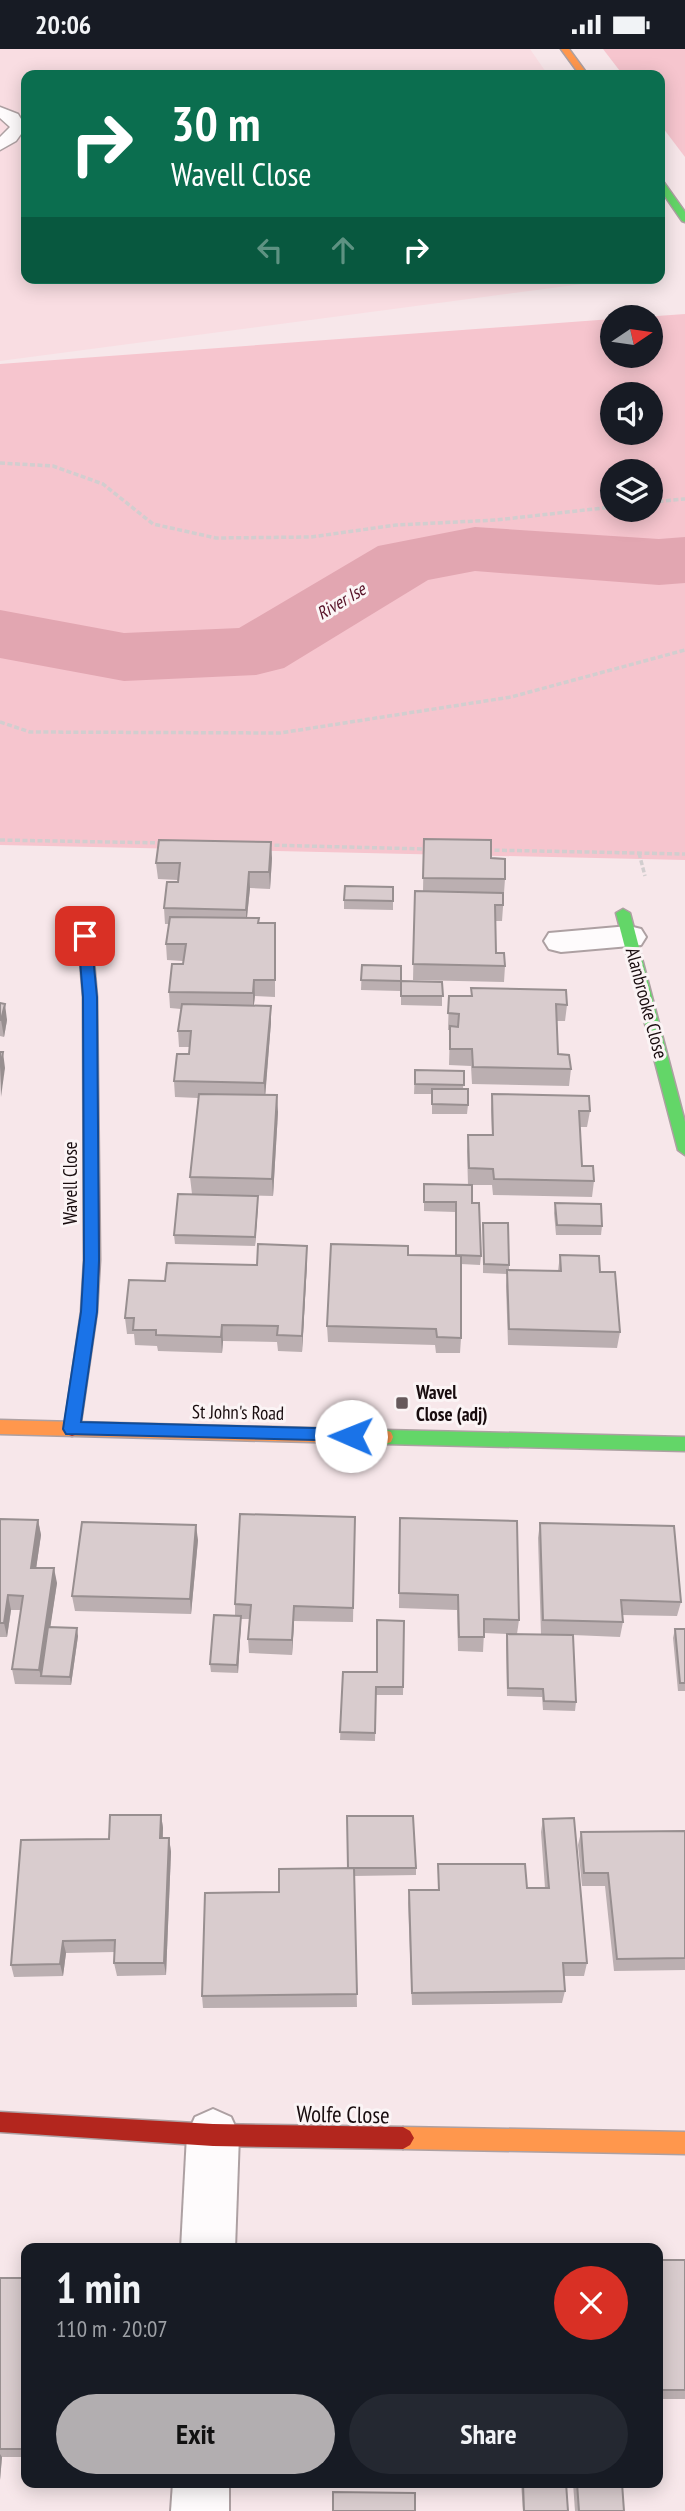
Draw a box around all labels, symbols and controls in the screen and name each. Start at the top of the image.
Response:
text: 20:06 [35,8,91,41]
text: 30 m [171,91,260,155]
icon: right [56,98,147,189]
text: Wavell Close [171,153,312,195]
icon: left [251,231,289,269]
icon: ahead [324,231,362,269]
icon: right [397,231,435,269]
north arrow [600,305,663,367]
map controls [600,305,663,522]
button: sound [600,382,663,445]
button: layers [600,459,663,522]
water label: River Ise [312,577,371,625]
pin [55,906,115,966]
icon: arrive [66,917,104,955]
street label: Alanbrooke Close [621,945,673,1061]
street label: Wavell Close [58,1141,82,1225]
place label: Wavel Close (adj) [415,1380,488,1426]
marker: Wavel Close (adj) [394,1395,410,1411]
street label: St John's Road [192,1399,284,1425]
position arrow [314,1399,388,1473]
street label: Wolfe Close [296,2099,390,2129]
text: 1 min [56,2260,141,2315]
button: close [554,2266,628,2340]
text: 110 m · 20:07 [56,2314,168,2343]
button: Exit [56,2394,335,2474]
button: Share [349,2394,628,2474]

